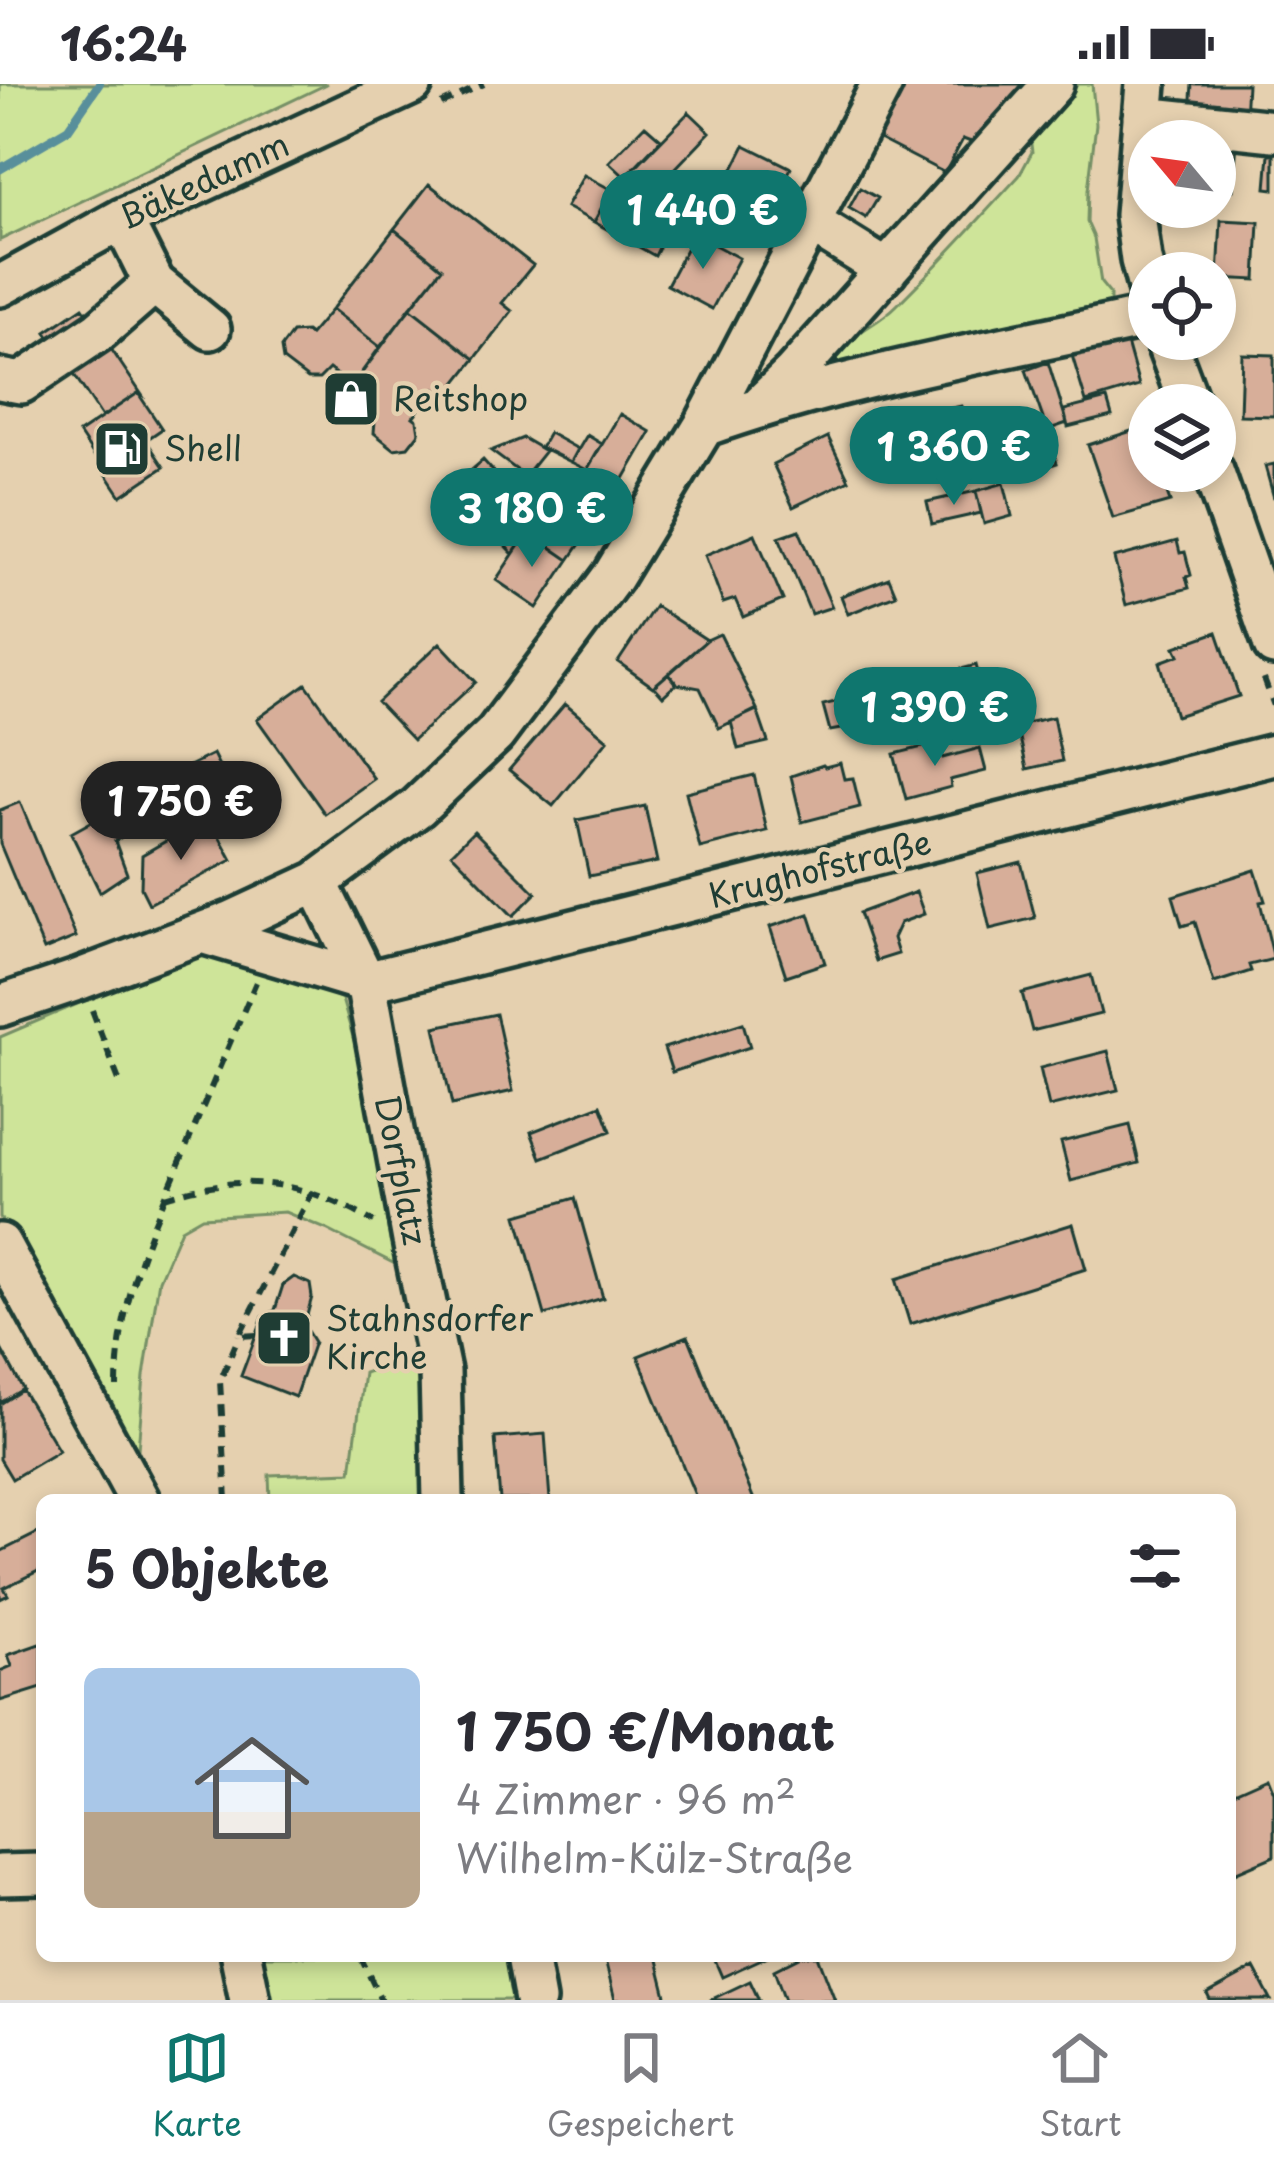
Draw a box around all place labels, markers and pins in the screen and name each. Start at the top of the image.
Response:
pin: 1 440 € [592,170,814,272]
shop icon: Reitshop [320,368,382,430]
place label: Reitshop [393,372,528,422]
pin: 1 360 € [843,406,1065,508]
fuel station icon: Shell [91,418,153,480]
place label: Shell [164,422,242,472]
pin: 3 180 € [421,468,643,570]
pin: 1 390 € [824,667,1046,769]
pin: 1 750 € [70,761,292,863]
place label: Stahnsdorfer Kirche [326,1292,534,1380]
church icon: Stahnsdorfer Kirche [253,1307,315,1369]

